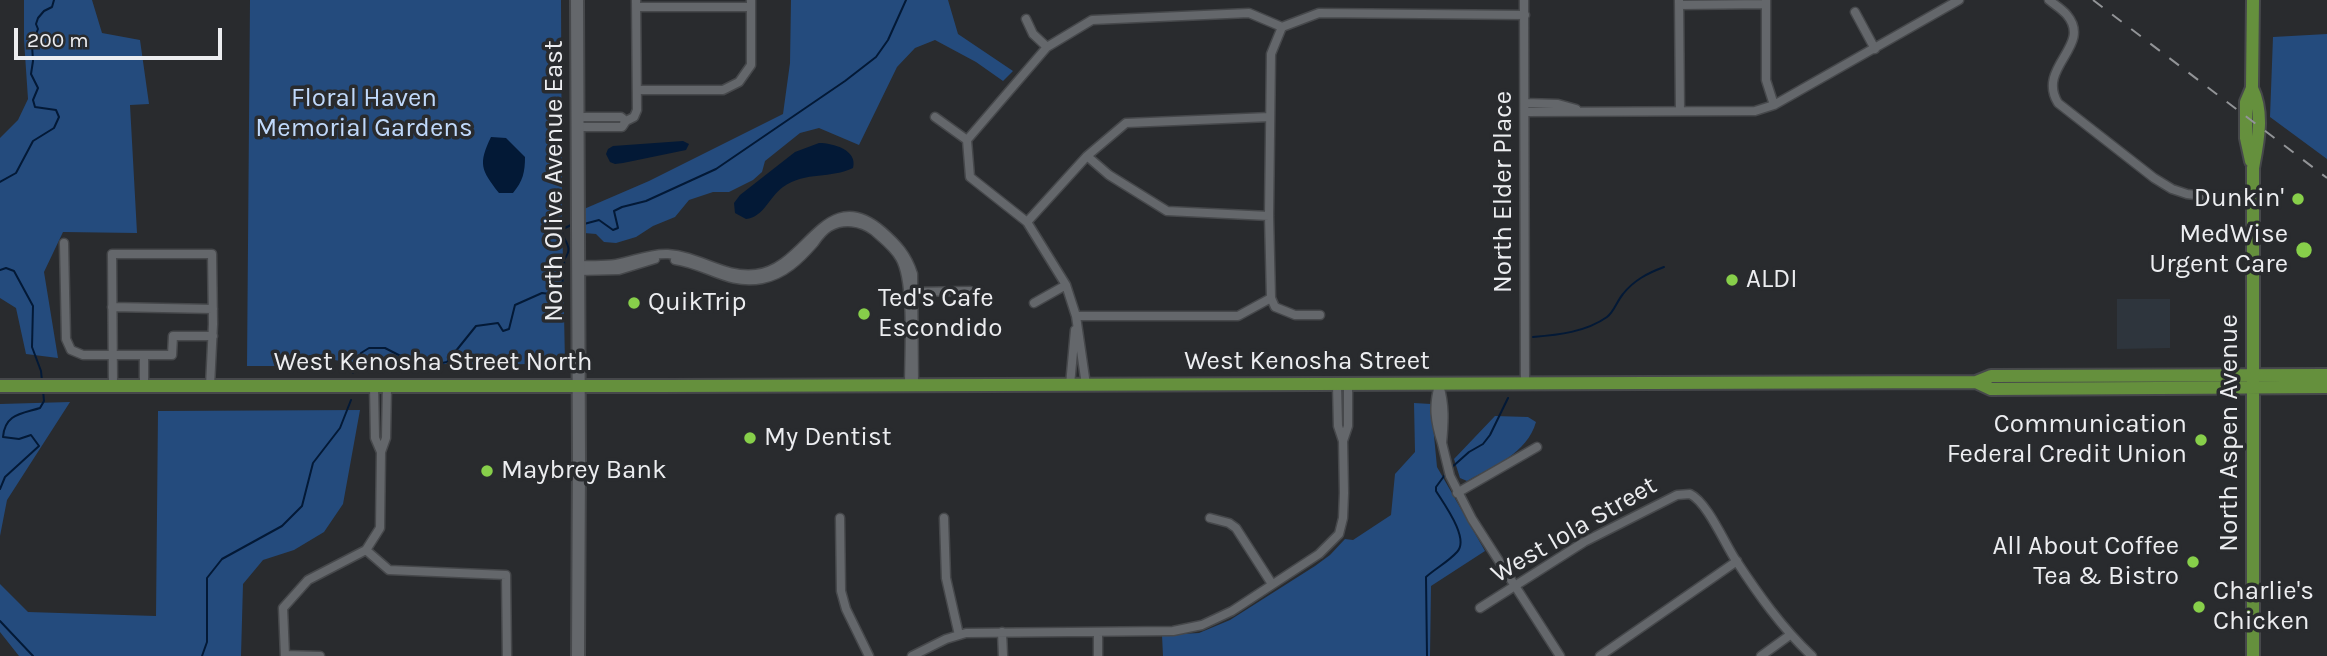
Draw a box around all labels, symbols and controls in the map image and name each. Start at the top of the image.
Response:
scale bar [18,14,226,58]
text: 200 m [27,28,89,52]
street label: North Olive Avenue East [539,40,571,322]
park label: Floral Haven Memorial Gardens [255,83,473,144]
street label: North Elder Place [1488,91,1520,293]
place label: Dunkin' [2194,183,2284,215]
marker: Dunkin' [2290,191,2306,207]
place label: MedWise Urgent Care [2149,219,2288,280]
marker: MedWise Urgent Care [2294,240,2314,260]
place label: ALDI [1746,264,1798,296]
marker: ALDI [1724,272,1740,288]
place label: Ted's Cafe Escondido [878,283,1002,344]
place label: QuikTrip [648,287,747,319]
marker: QuikTrip [626,295,642,311]
marker: Ted's Cafe Escondido [856,306,872,322]
street label: North Aspen Avenue [2214,314,2246,552]
street label: West Kenosha Street [1184,346,1430,378]
street label: West Kenosha Street North [274,347,592,379]
place label: Communication Federal Credit Union [1947,409,2187,471]
place label: My Dentist [764,422,891,454]
marker: My Dentist [742,430,758,446]
marker: Communication Federal Credit Union [2193,432,2209,448]
place label: Maybrey Bank [501,455,667,487]
marker: Maybrey Bank [479,463,495,479]
street label: West Iola Street [1486,470,1662,590]
place label: All About Coffee Tea & Bistro [1992,531,2179,592]
marker: All About Coffee Tea & Bistro [2185,554,2201,570]
place label: Charlie's Chicken [2213,576,2314,638]
marker: Charlie's Chicken [2191,599,2207,615]

